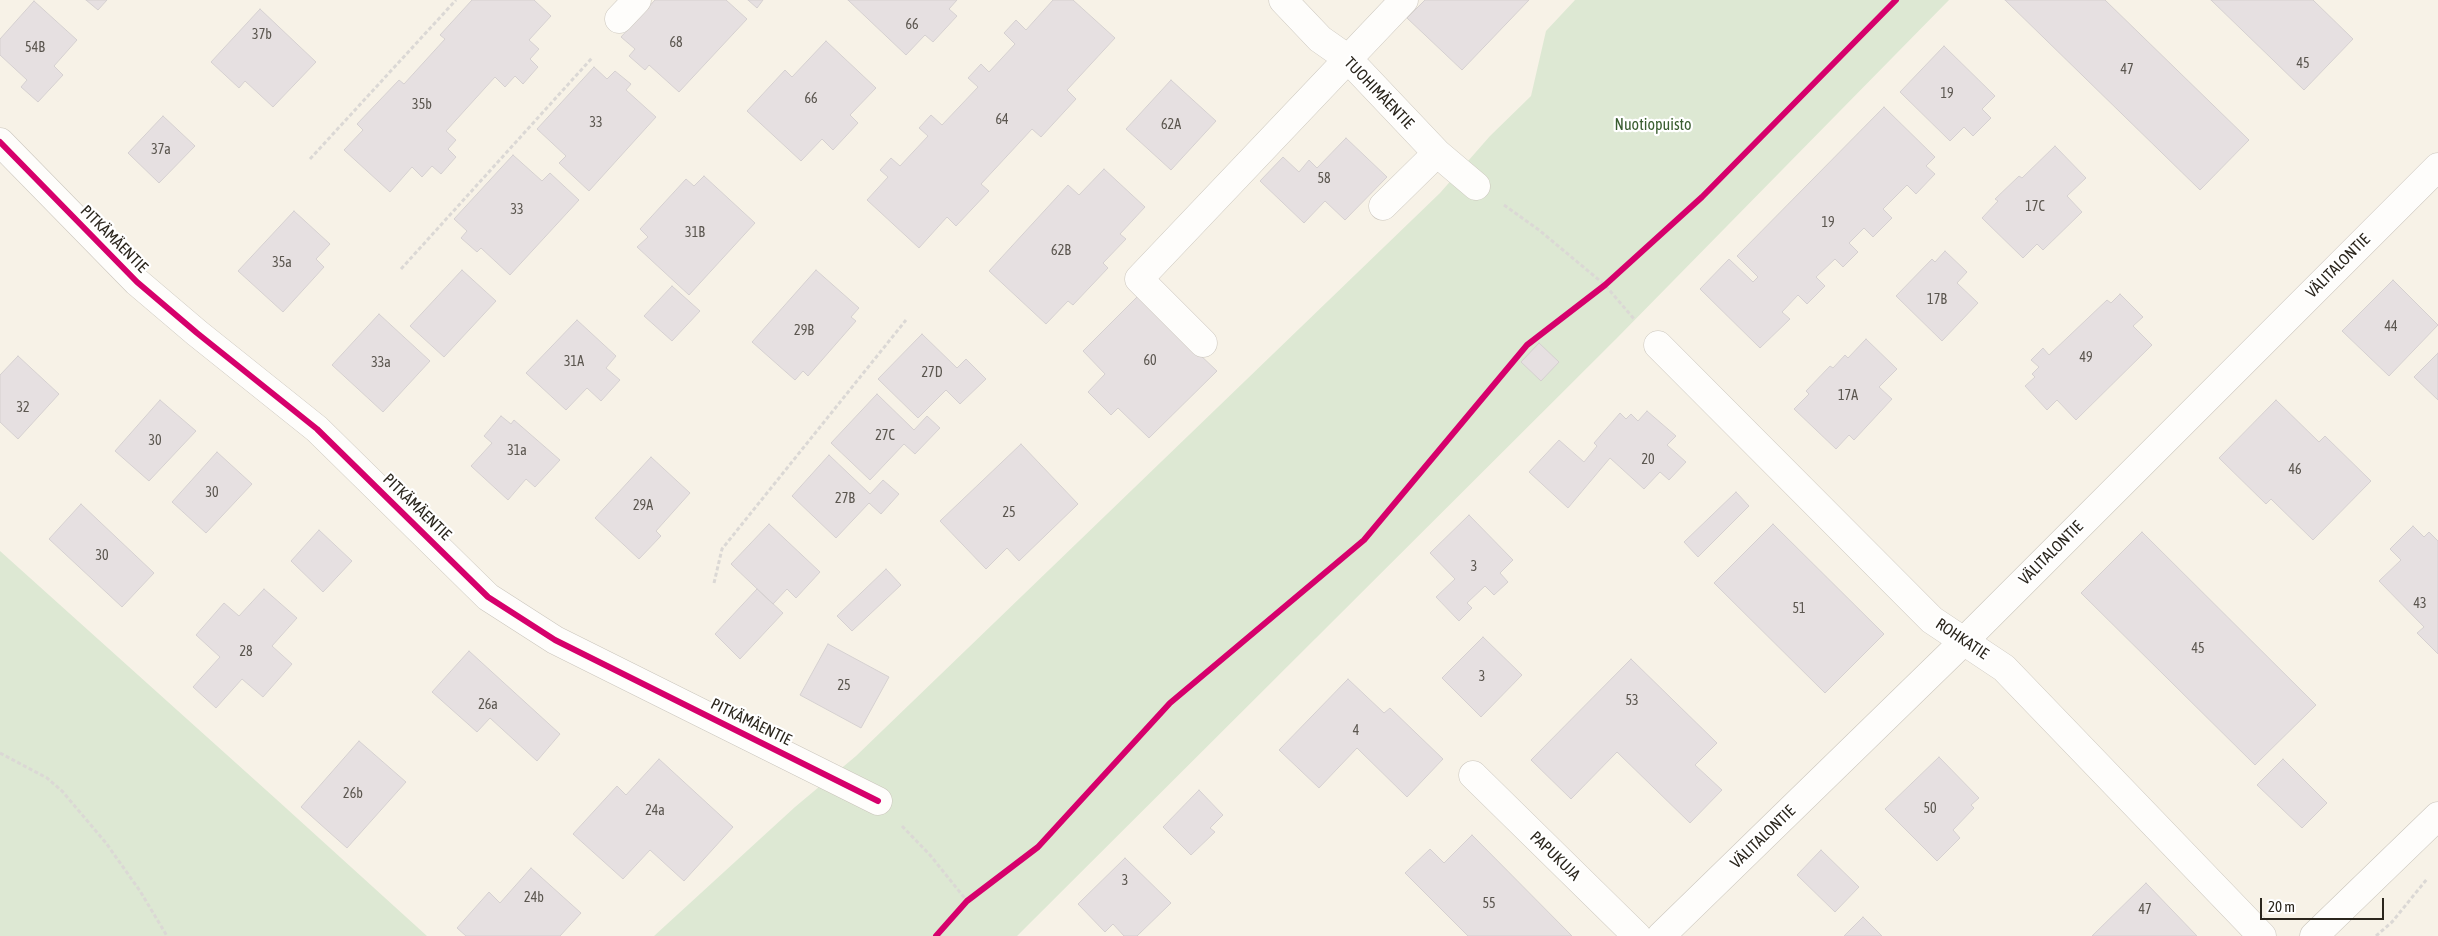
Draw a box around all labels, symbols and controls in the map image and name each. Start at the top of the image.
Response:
house number: 66 [905,17,919,33]
house number: 37b [252,27,272,43]
house number: 68 [669,35,683,51]
house number: 54B [25,40,45,56]
street label: TUOHIMÄENTIE [1340,53,1418,133]
house number: 45 [2296,56,2310,72]
house number: 47 [2120,62,2134,78]
house number: 19 [1940,86,1954,102]
house number: 66 [804,91,818,107]
house number: 35b [412,97,432,113]
house number: 64 [995,112,1009,128]
house number: 33 [589,115,603,131]
park label: Nuotiopuisto [1614,115,1692,135]
house number: 62A [1161,117,1181,133]
house number: 37a [151,142,171,158]
house number: 58 [1317,171,1331,187]
house number: 17C [2025,199,2045,215]
street label: PITKÄMÄENTIE [76,201,152,277]
house number: 33 [510,202,524,218]
house number: 19 [1821,215,1835,231]
house number: 31B [685,225,705,241]
street label: VÄLITALONTIE [2302,230,2374,302]
house number: 62B [1051,243,1071,259]
house number: 35a [272,255,292,271]
house number: 17B [1927,292,1947,308]
house number: 44 [2384,319,2398,335]
house number: 29B [794,323,814,339]
house number: 49 [2079,350,2093,366]
house number: 60 [1143,353,1157,369]
house number: 31A [564,354,584,370]
house number: 33a [371,355,391,371]
house number: 27D [922,365,942,381]
house number: 17A [1838,388,1858,404]
house number: 32 [16,400,30,416]
house number: 27C [875,428,895,444]
house number: 30 [148,433,162,449]
house number: 31a [507,443,527,459]
house number: 20 [1641,452,1655,468]
house number: 46 [2288,462,2302,478]
street label: PITKÄMÄENTIE [379,470,455,544]
house number: 30 [205,485,219,501]
house number: 27B [835,491,855,507]
house number: 29A [633,498,653,514]
house number: 25 [1002,505,1016,521]
street label: VÄLITALONTIE [2015,517,2087,589]
house number: 30 [95,548,109,564]
house number: 3 [1471,559,1477,575]
house number: 43 [2413,596,2427,612]
house number: 51 [1792,601,1806,617]
street label: ROHKATIE [1932,614,1992,664]
house number: 45 [2191,641,2205,657]
house number: 28 [239,644,253,660]
house number: 3 [1479,669,1485,685]
house number: 25 [837,678,851,694]
house number: 53 [1625,693,1639,709]
street label: PITKÄMÄENTIE [708,694,794,750]
house number: 26a [478,697,498,713]
house number: 4 [1353,723,1359,739]
house number: 26b [343,786,363,802]
street label: VÄLITALONTIE [1727,801,1799,873]
house number: 50 [1923,801,1937,817]
house number: 24a [645,803,665,819]
street label: PAPUKUJA [1526,827,1584,885]
house number: 3 [1122,873,1128,889]
scale bar [2263,888,2387,920]
house number: 24b [524,890,544,906]
house number: 55 [1482,896,1496,912]
text: 20 m [2268,898,2295,915]
house number: 47 [2138,902,2152,918]

